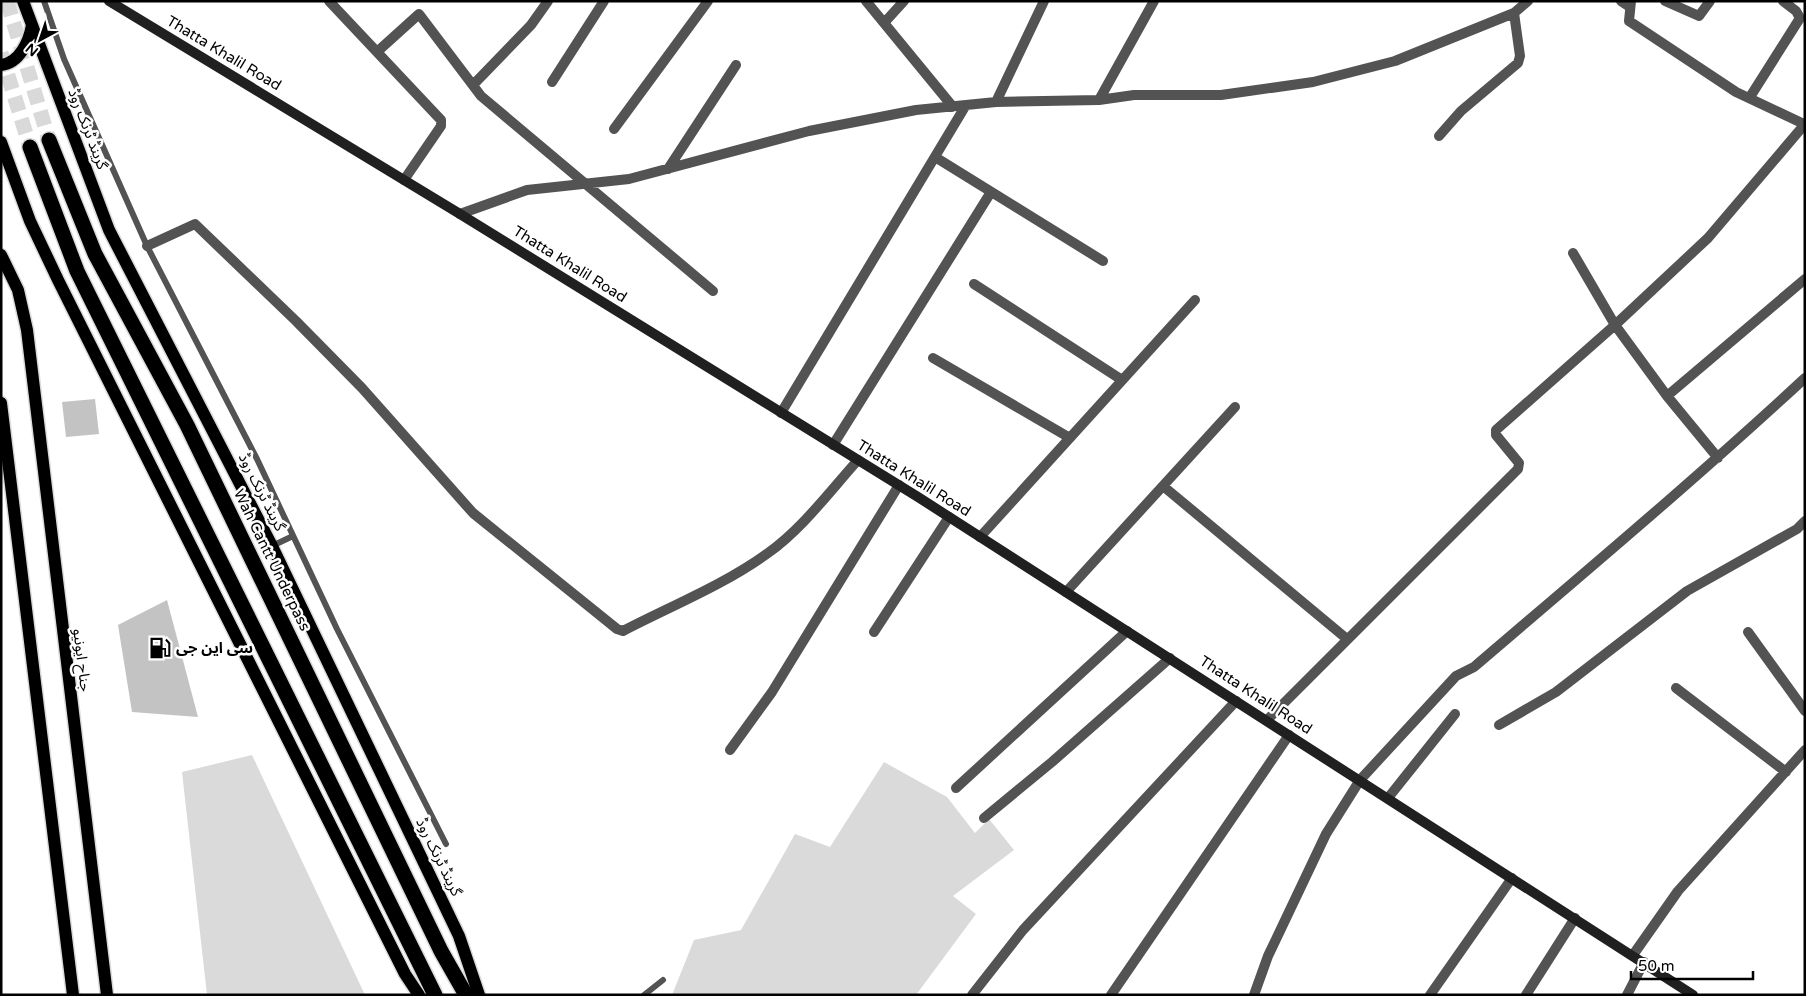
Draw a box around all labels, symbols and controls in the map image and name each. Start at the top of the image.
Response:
street label: Thatta Khalil Road [163,12,285,94]
north arrow [15,15,65,65]
text: N [22,39,42,60]
street label: گرینڈ ٹرنک روڈ [64,86,112,173]
street label: Thatta Khalil Road [510,222,630,306]
street label: Thatta Khalil Road [854,436,974,520]
street label: گرینڈ ٹرنک روڈ [235,450,290,535]
street label: Wah Cantt Underpass [230,486,314,634]
street label: جناح ایونیو [66,627,95,693]
fuel station icon: سی این جی [147,635,173,661]
place label: سی این جی [176,639,253,657]
street label: Thatta Khalil Road [1196,652,1316,738]
street label: گرینڈ ٹرنک روڈ [412,815,466,900]
scale bar [1631,948,1754,980]
text: 50 m [1638,957,1675,975]

